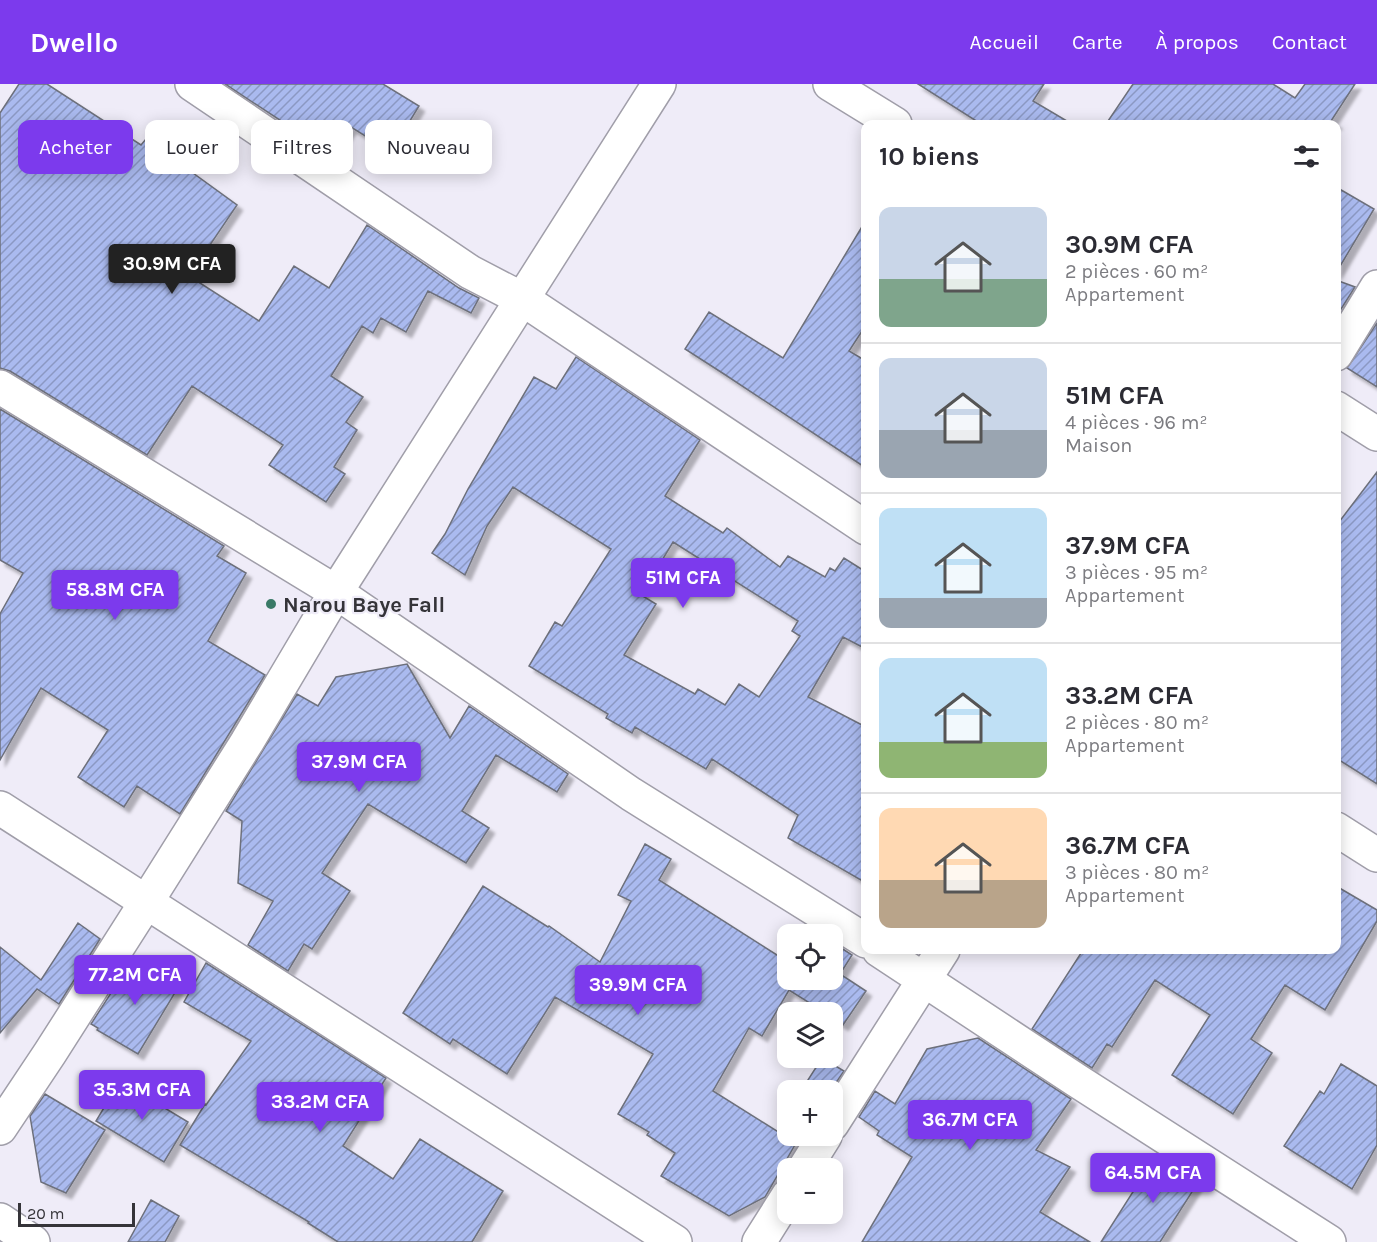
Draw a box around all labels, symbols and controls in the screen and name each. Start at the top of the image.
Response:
text: Dwello [30,26,118,59]
text: Accueil [970,30,1039,54]
text: Carte [1072,30,1123,54]
text: À propos [1156,30,1239,54]
text: Contact [1272,30,1347,54]
chip: Acheter [18,120,133,174]
chip: Louer [145,120,239,174]
chip: Filtres [251,120,353,174]
chip: Nouveau [365,120,492,174]
icon: filters [1290,140,1323,173]
text: 10 biens [879,141,979,172]
text: 30.9M CFA [1065,229,1194,260]
icon: home [927,231,999,303]
pin: 30.9M CFA [103,244,241,295]
text: 30.9M CFA [123,252,221,275]
text: 2 pièces · 60 m² [1065,260,1208,283]
text: Appartement [1065,283,1184,306]
text: 51M CFA [1065,380,1164,411]
icon: home [927,382,999,454]
text: 4 pièces · 96 m² [1065,411,1208,434]
text: Maison [1065,434,1132,457]
text: 37.9M CFA [1065,530,1190,561]
icon: home [927,532,999,604]
pin: 51M CFA [628,558,738,609]
text: 3 pièces · 95 m² [1065,561,1208,584]
text: 51M CFA [645,566,721,589]
pin: 58.8M CFA [46,570,184,621]
text: 58.8M CFA [65,578,165,601]
text: Appartement [1065,584,1184,607]
place label: Narou Baye Fall [283,592,445,618]
marker: Narou Baye Fall [264,597,278,611]
text: 33.2M CFA [1065,680,1193,711]
icon: home [927,682,999,754]
text: 2 pièces · 80 m² [1065,711,1209,734]
text: Appartement [1065,734,1184,757]
pin: 37.9M CFA [290,742,428,793]
text: 37.9M CFA [311,750,407,773]
text: 36.7M CFA [1065,830,1190,861]
icon: home [927,832,999,904]
text: 3 pièces · 80 m² [1065,861,1209,884]
text: Appartement [1065,884,1184,907]
map controls [777,924,843,1224]
button: locate [777,924,843,990]
pin: 77.2M CFA [66,955,204,1006]
text: 77.2M CFA [88,963,182,986]
pin: 39.9M CFA [569,965,707,1016]
text: 39.9M CFA [589,973,687,996]
button: layers [777,1002,843,1068]
pin: 35.3M CFA [73,1070,211,1121]
text: 35.3M CFA [93,1078,191,1101]
button: + [777,1080,843,1146]
pin: 33.2M CFA [251,1082,389,1133]
text: 33.2M CFA [271,1090,369,1113]
pin: 36.7M CFA [901,1100,1039,1151]
text: 36.7M CFA [922,1108,1018,1131]
pin: 64.5M CFA [1084,1153,1222,1204]
button: − [777,1158,843,1224]
text: 64.5M CFA [1104,1161,1202,1184]
scale bar [18,1200,135,1228]
text: 20 m [27,1204,65,1223]

